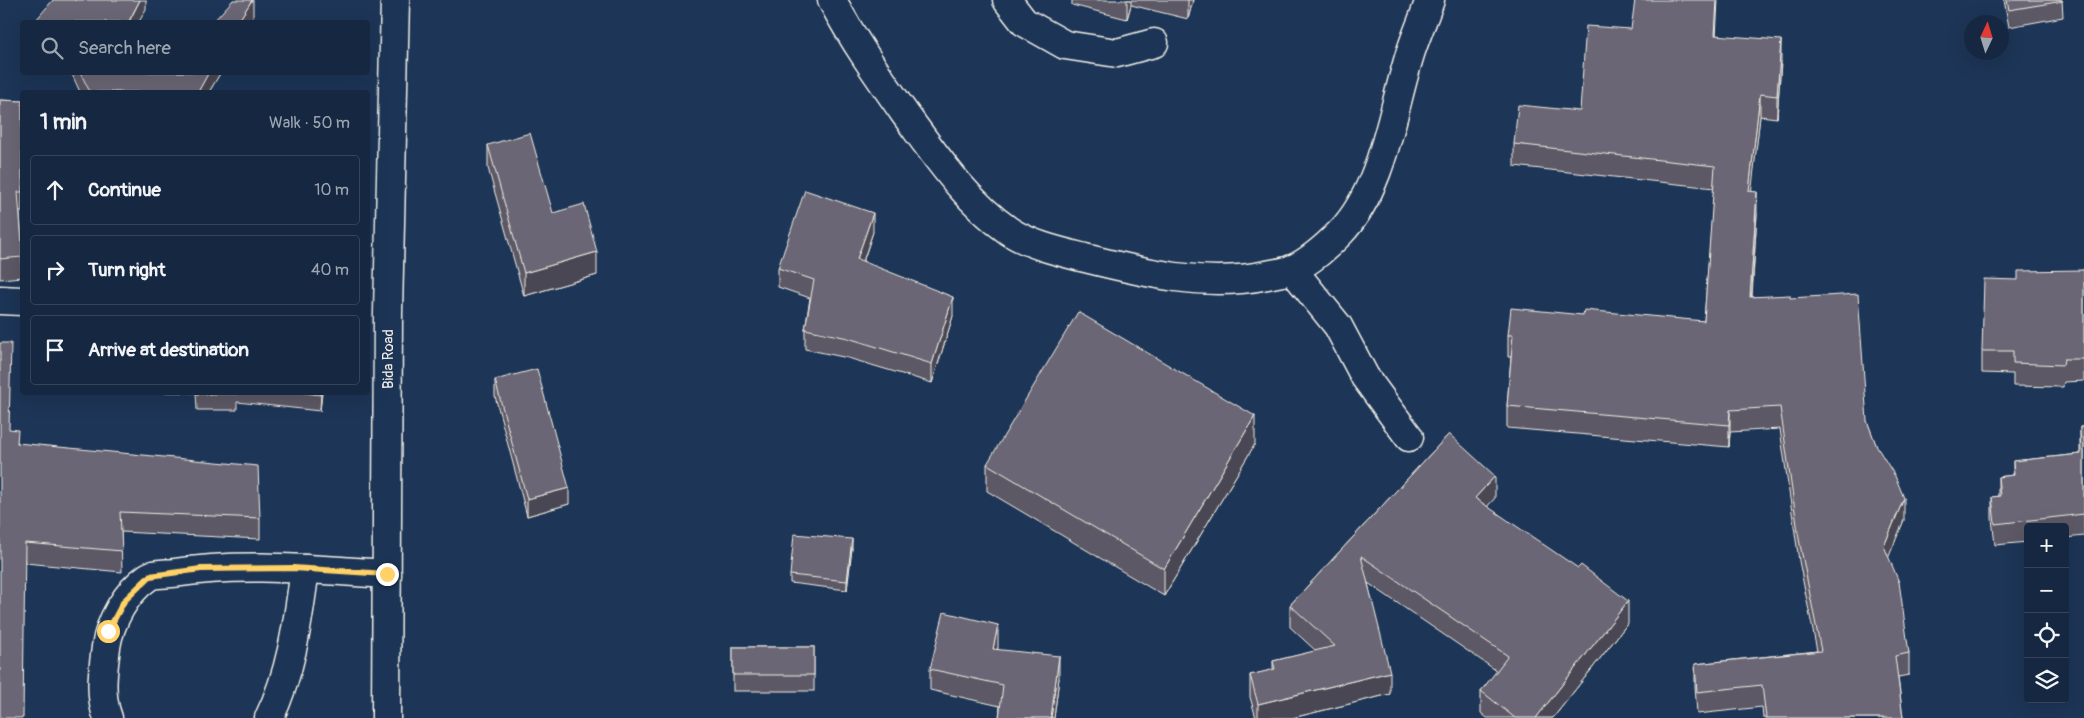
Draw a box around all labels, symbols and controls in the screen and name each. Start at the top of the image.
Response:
north arrow [1964,15,2009,60]
search box [20,20,370,75]
icon: search [38,34,66,62]
text: Search here [78,36,171,60]
text: 1 min [40,109,87,136]
text: Walk · 50 m [269,113,350,133]
icon: ahead [41,176,69,204]
text: Continue [88,178,161,202]
text: 10 m [314,180,349,200]
icon: right [41,256,69,284]
text: Turn right [88,258,166,282]
text: 40 m [311,260,349,280]
street label: Bida Road [379,329,398,389]
icon: arrive [41,336,69,364]
text: Arrive at destination [88,338,249,362]
map controls [2024,523,2069,703]
button: + [2024,523,2069,568]
route end [376,563,399,586]
button: − [2024,568,2069,613]
button: locate [2024,613,2069,658]
route start [97,620,120,643]
button: layers [2024,658,2069,703]

